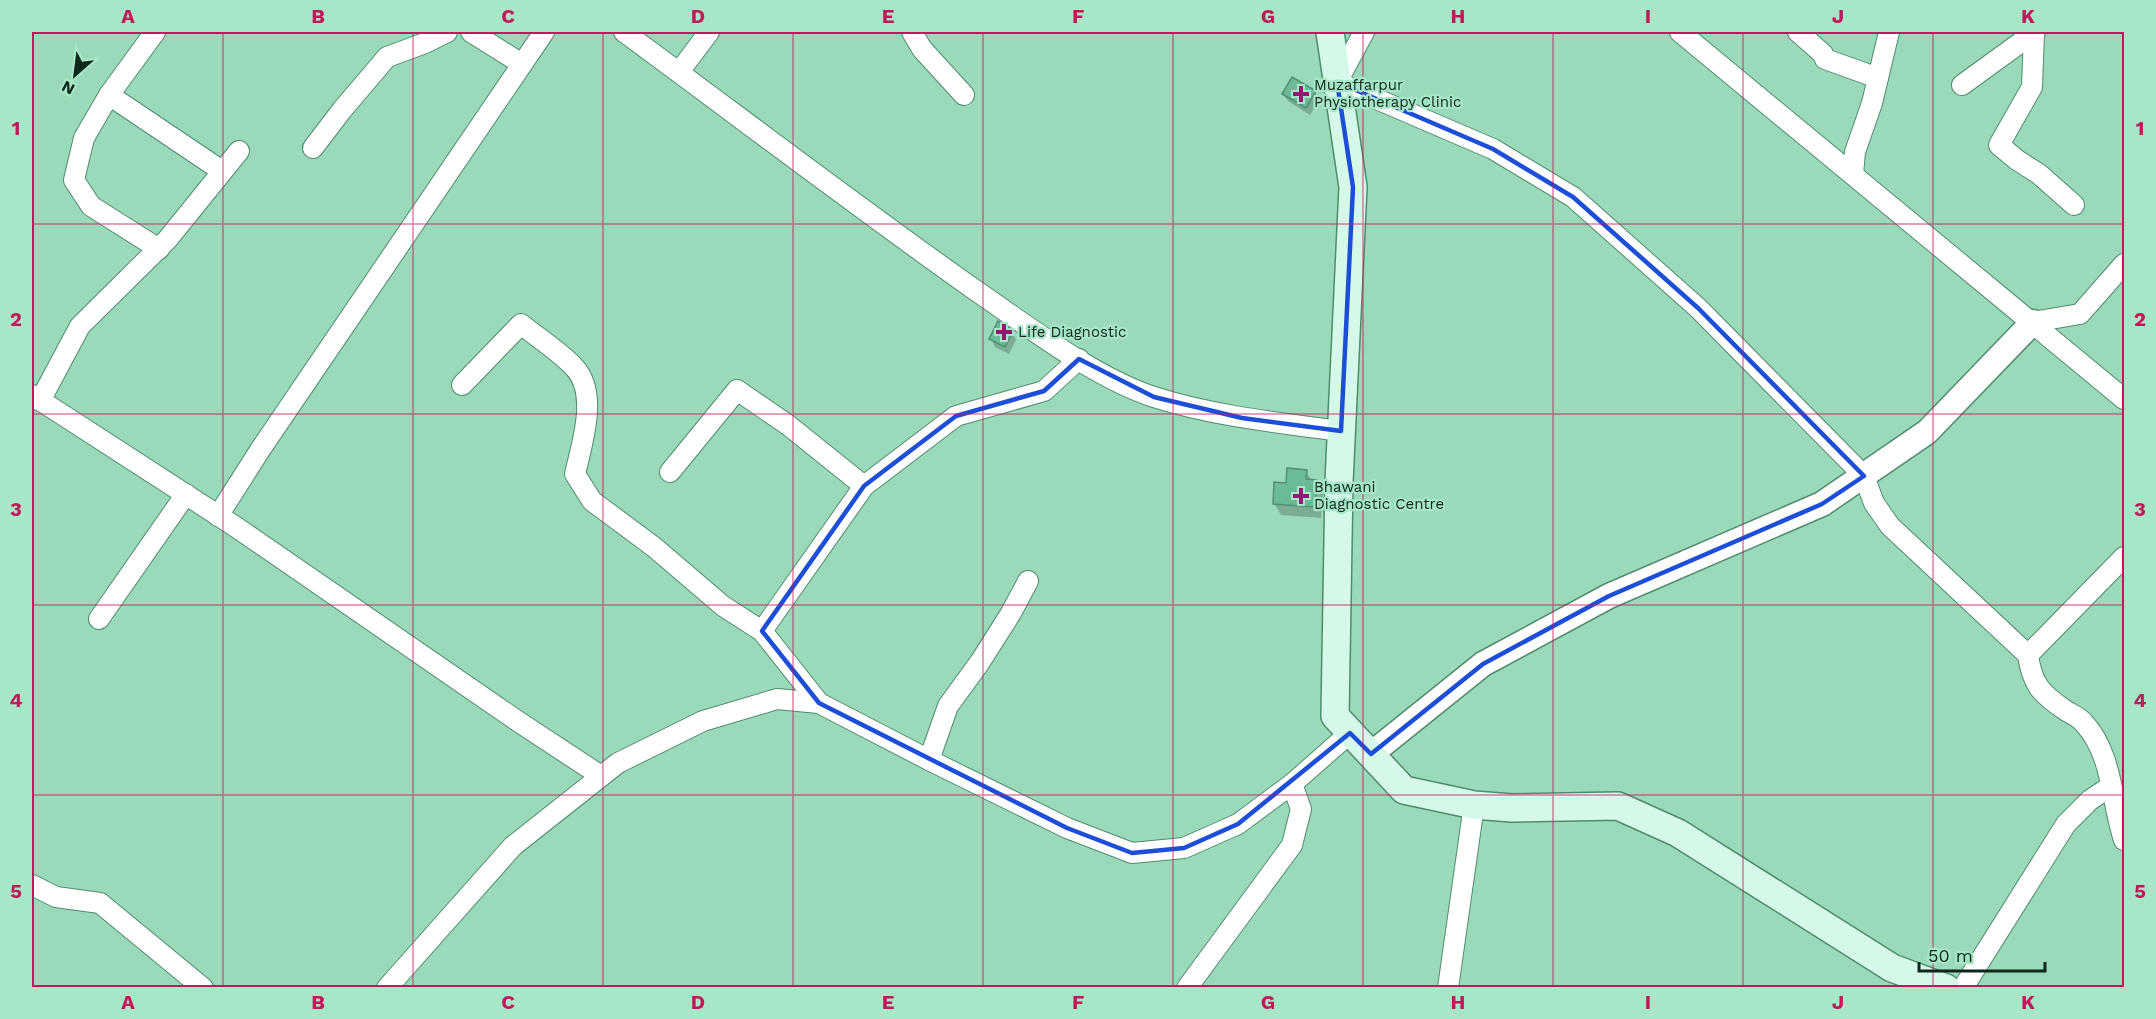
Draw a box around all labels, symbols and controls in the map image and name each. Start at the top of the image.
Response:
text: A [121,4,135,28]
text: B [311,4,325,28]
text: C [501,4,515,28]
text: D [691,4,705,28]
text: E [882,4,894,28]
text: F [1072,4,1084,28]
text: G [1261,4,1275,28]
text: H [1451,4,1465,28]
text: I [1645,4,1651,28]
text: J [1832,4,1844,28]
text: K [2021,4,2035,28]
north arrow [45,45,105,105]
place label: Muzaffarpur Physiotherapy Clinic [1314,76,1461,111]
text: N [58,77,78,99]
marker: Muzaffarpur Physiotherapy Clinic [1292,85,1310,103]
text: 1 [12,116,20,140]
text: 1 [2136,116,2144,140]
text: 2 [10,307,22,331]
text: 2 [2134,307,2146,331]
marker: Life Diagnostic [995,323,1013,341]
place label: Life Diagnostic [1018,323,1126,341]
place label: Bhawani Diagnostic Centre [1314,478,1444,513]
marker: Bhawani Diagnostic Centre [1292,487,1310,505]
text: 3 [10,497,22,521]
text: 3 [2134,497,2146,521]
text: 4 [10,688,23,712]
text: 4 [2134,688,2147,712]
text: 5 [10,879,22,903]
text: 5 [2134,879,2146,903]
scale bar [1919,935,2045,973]
text: 50 m [1928,945,1973,966]
text: A [121,990,135,1014]
text: B [311,990,325,1014]
text: C [501,990,515,1014]
text: D [691,990,705,1014]
text: E [882,990,894,1014]
text: F [1072,990,1084,1014]
text: G [1261,990,1275,1014]
text: H [1451,990,1465,1014]
text: I [1645,990,1651,1014]
text: J [1832,990,1844,1014]
text: K [2021,990,2035,1014]

